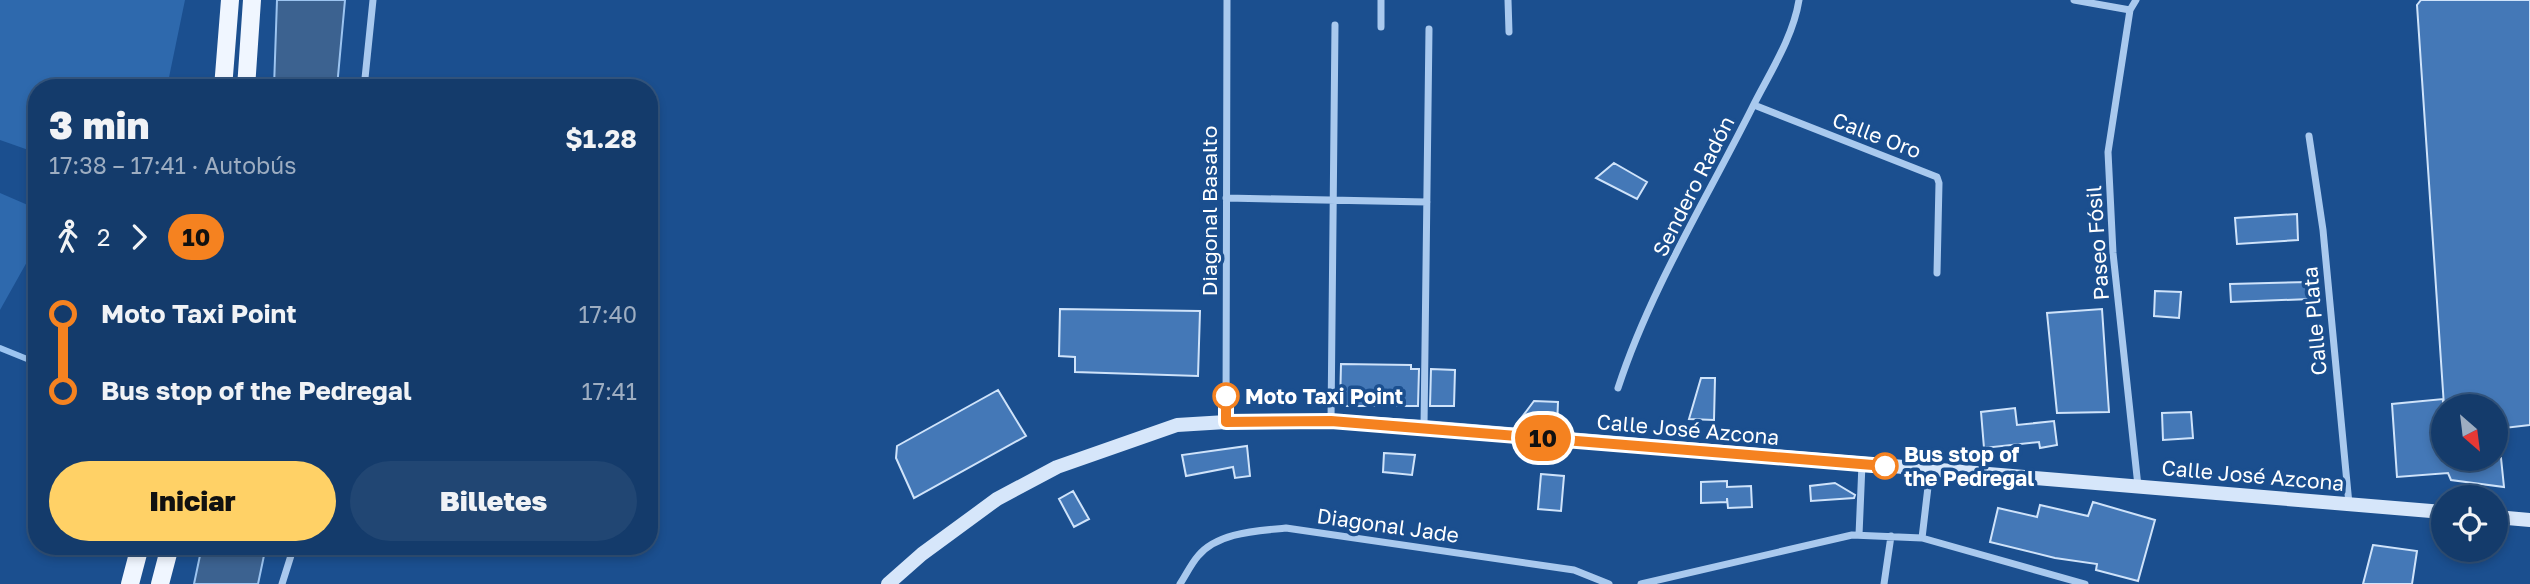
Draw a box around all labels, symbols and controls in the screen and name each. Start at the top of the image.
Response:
text: 3 min [49,102,149,147]
street label: Calle Oro [1829,106,1925,164]
street label: Sendero Radón [1646,112,1740,260]
text: $1.28 [565,123,637,154]
street label: Diagonal Basalto [1196,126,1222,296]
text: 17:38 – 17:41 · Autobús [49,151,296,179]
street label: Paseo Fósil [2080,185,2114,301]
icon: walk [49,218,87,256]
icon: forward [120,218,158,256]
text: 10 [182,222,210,251]
text: 2 [97,223,110,251]
street label: Calle Plata [2296,265,2332,377]
text: Moto Taxi Point [101,298,297,329]
text: 17:40 [578,300,637,328]
text: Bus stop of the Pedregal [101,375,412,406]
text: 17:41 [582,377,637,405]
marker: Moto Taxi Point [1213,383,1239,409]
place label: Moto Taxi Point [1245,383,1403,409]
north arrow [2431,394,2508,471]
map controls [2431,394,2508,562]
street label: Calle José Azcona [1595,408,1781,450]
line badge: 10 [1512,415,1574,461]
text: 10 [1529,423,1557,452]
place label: Bus stop of the Pedregal [1904,441,2034,491]
marker: Bus stop of the Pedregal [1872,453,1898,479]
street label: Calle José Azcona [2160,454,2346,496]
button: Iniciar [49,461,336,541]
button: Billetes [350,461,637,541]
button: locate [2431,485,2508,562]
street label: Diagonal Jade [1315,502,1461,548]

